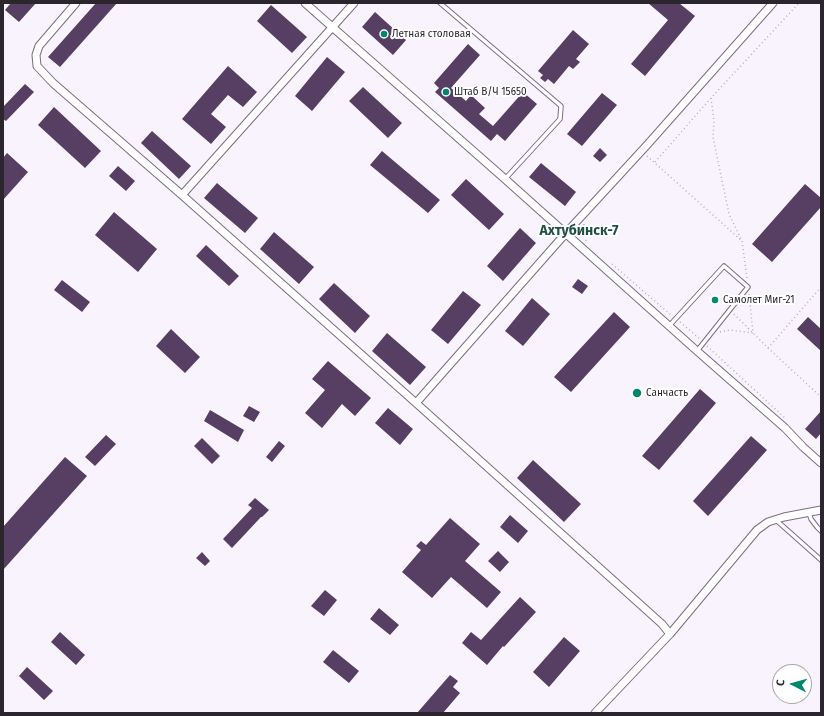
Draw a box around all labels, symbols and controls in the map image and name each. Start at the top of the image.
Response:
place label: Летная столовая [392,28,471,40]
marker: Летная столовая [379,29,389,39]
place label: Штаб В/Ч 15650 [454,86,526,98]
marker: Штаб В/Ч 15650 [441,87,451,97]
district label: Ахтубинск-7 [539,223,619,239]
place label: Самолет Миг-21 [723,294,795,306]
marker: Самолет Миг-21 [710,295,720,305]
marker: Санчасть [631,387,643,399]
place label: Санчасть [646,387,688,399]
north arrow [772,664,812,704]
text: С [774,679,787,687]

